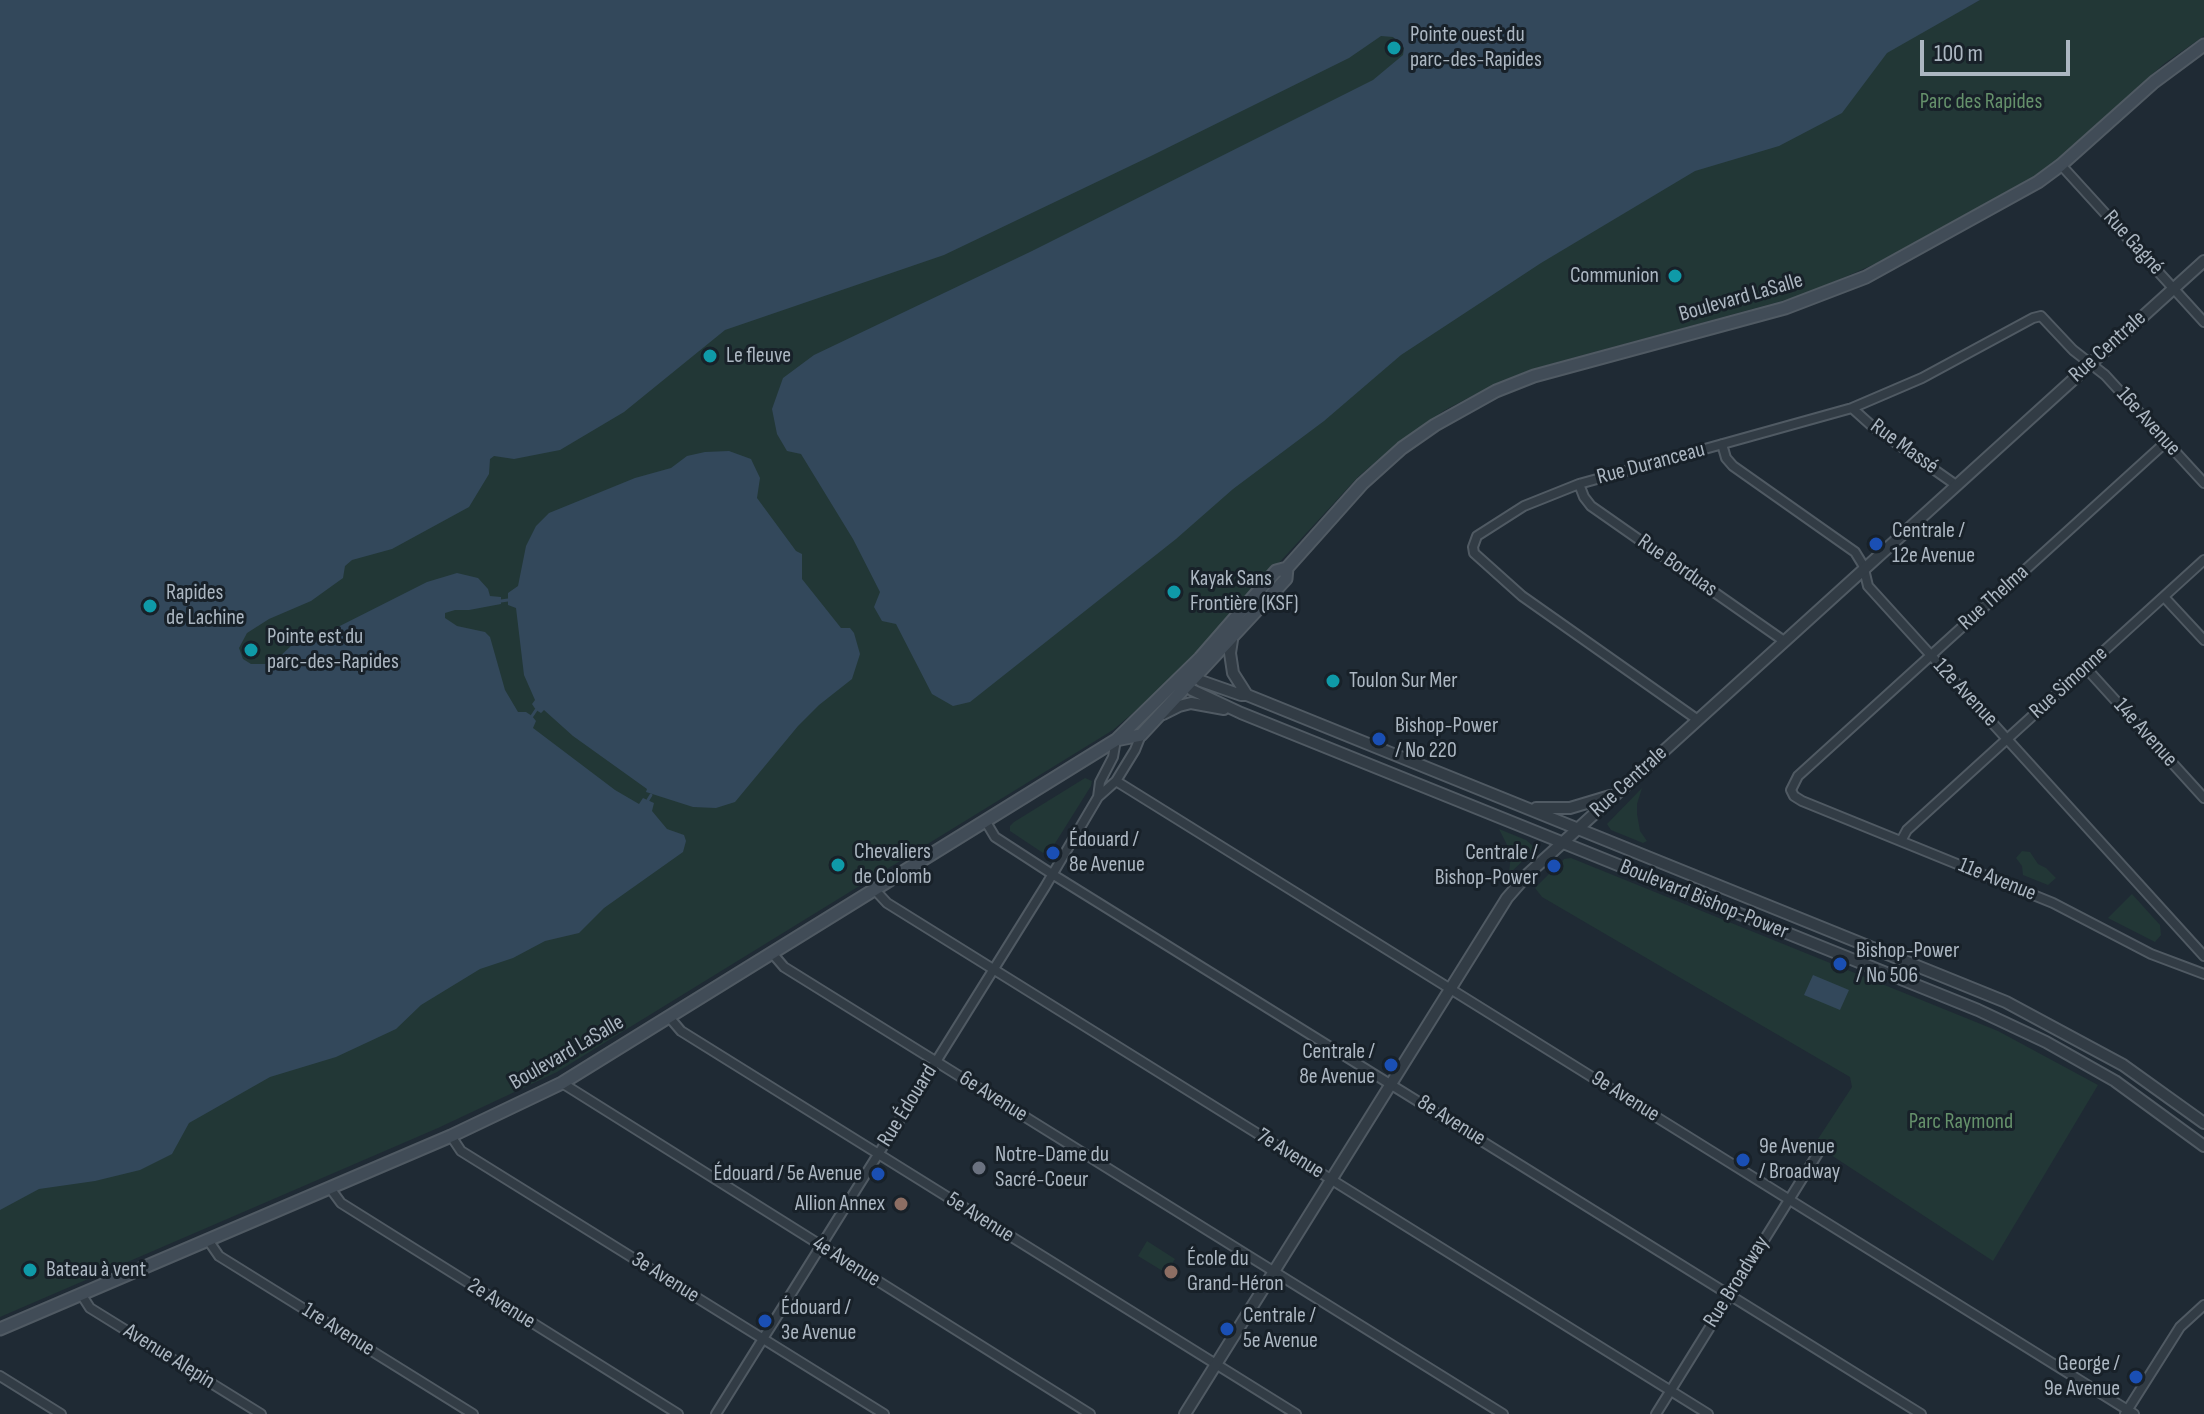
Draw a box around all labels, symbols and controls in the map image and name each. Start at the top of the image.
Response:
place label: Pointe ouest du parc-des-Rapides [1410,22,1542,74]
scale bar [1924,24,2074,74]
marker: Pointe ouest du parc-des-Rapides [1385,39,1403,57]
text: 100 m [1934,39,1983,68]
park label: Parc des Rapides [1920,89,2042,115]
street label: Rue Gagné [2097,205,2169,281]
place label: Communion [1570,263,1659,289]
marker: Communion [1666,267,1684,285]
street label: Boulevard LaSalle [1676,268,1806,328]
street label: Rue Centrale [2064,306,2152,388]
place label: Le fleuve [726,343,791,369]
marker: Le fleuve [701,347,719,365]
street label: 16e Avenue [2110,382,2186,462]
street label: Rue Massé [1865,414,1943,480]
street label: Rue Duranceau [1594,437,1708,491]
place label: Centrale / 12e Avenue [1892,518,1975,570]
street label: Rue Borduas [1632,529,1722,603]
marker: Centrale / 12e Avenue [1867,535,1885,553]
street label: Rue Thelma [1953,560,2035,636]
place label: Kayak Sans Frontière (KSF) [1190,566,1298,618]
place label: Rapides de Lachine [166,580,245,632]
marker: Kayak Sans Frontière (KSF) [1165,583,1183,601]
marker: Rapides de Lachine [141,597,159,615]
place label: Pointe est du parc-des-Rapides [267,624,399,676]
marker: Pointe est du parc-des-Rapides [242,641,260,659]
street label: Rue Simonne [2024,641,2114,725]
street label: 12e Avenue [1927,654,2003,732]
place label: Toulon Sur Mer [1349,668,1458,694]
marker: Toulon Sur Mer [1324,672,1342,690]
street label: 14e Avenue [2107,693,2183,773]
place label: Bishop-Power / No 220 [1395,713,1498,764]
marker: Bishop-Power / No 220 [1370,730,1388,748]
street label: Rue Centrale [1585,741,1673,823]
place label: Édouard / 8e Avenue [1069,827,1145,878]
place label: Chevaliers de Colomb [854,839,932,890]
place label: Centrale / Bishop-Power [1435,840,1538,892]
marker: Édouard / 8e Avenue [1044,844,1062,862]
street label: 11e Avenue [1954,852,2040,908]
street label: Boulevard Bishop-Power [1616,854,1792,946]
marker: Chevaliers de Colomb [829,856,847,874]
marker: Centrale / Bishop-Power [1545,857,1563,875]
place label: Bishop-Power / No 506 [1856,938,1959,990]
marker: Bishop-Power / No 506 [1831,955,1849,973]
street label: Boulevard LaSalle [505,1010,629,1096]
place label: Centrale / 8e Avenue [1299,1039,1375,1090]
marker: Centrale / 8e Avenue [1382,1056,1400,1074]
street label: Rue Édouard [872,1060,944,1152]
street label: 6e Avenue [954,1066,1032,1128]
street label: 9e Avenue [1586,1066,1664,1128]
street label: 8e Avenue [1412,1090,1490,1152]
park label: Parc Raymond [1909,1109,2013,1135]
street label: 7e Avenue [1251,1123,1329,1185]
place label: 9e Avenue / Broadway [1759,1134,1840,1186]
place label: Notre-Dame du Sacré-Coeur [995,1142,1109,1194]
marker: 9e Avenue / Broadway [1734,1151,1752,1169]
marker: Notre-Dame du Sacré-Coeur [970,1159,988,1177]
place label: Édouard / 5e Avenue [714,1161,862,1187]
marker: Édouard / 5e Avenue [869,1165,887,1183]
street label: 5e Avenue [941,1187,1019,1249]
place label: Allion Annex [795,1191,885,1217]
marker: Allion Annex [892,1195,910,1213]
street label: 4e Avenue [807,1231,885,1293]
street label: Rue Broadway [1698,1231,1776,1333]
place label: École du Grand-Héron [1187,1246,1284,1298]
street label: 3e Avenue [626,1247,704,1309]
place label: Bateau à vent [46,1257,146,1283]
marker: Bateau à vent [21,1261,39,1279]
marker: École du Grand-Héron [1162,1263,1180,1281]
street label: 2e Avenue [462,1273,540,1335]
place label: Édouard / 3e Avenue [781,1295,856,1346]
street label: 1re Avenue [297,1298,379,1362]
place label: Centrale / 5e Avenue [1243,1303,1318,1354]
marker: Édouard / 3e Avenue [756,1312,774,1330]
street label: Avenue Alepin [119,1319,219,1395]
marker: Centrale / 5e Avenue [1218,1320,1236,1338]
place label: George / 9e Avenue [2044,1351,2120,1402]
marker: George / 9e Avenue [2127,1368,2145,1386]

